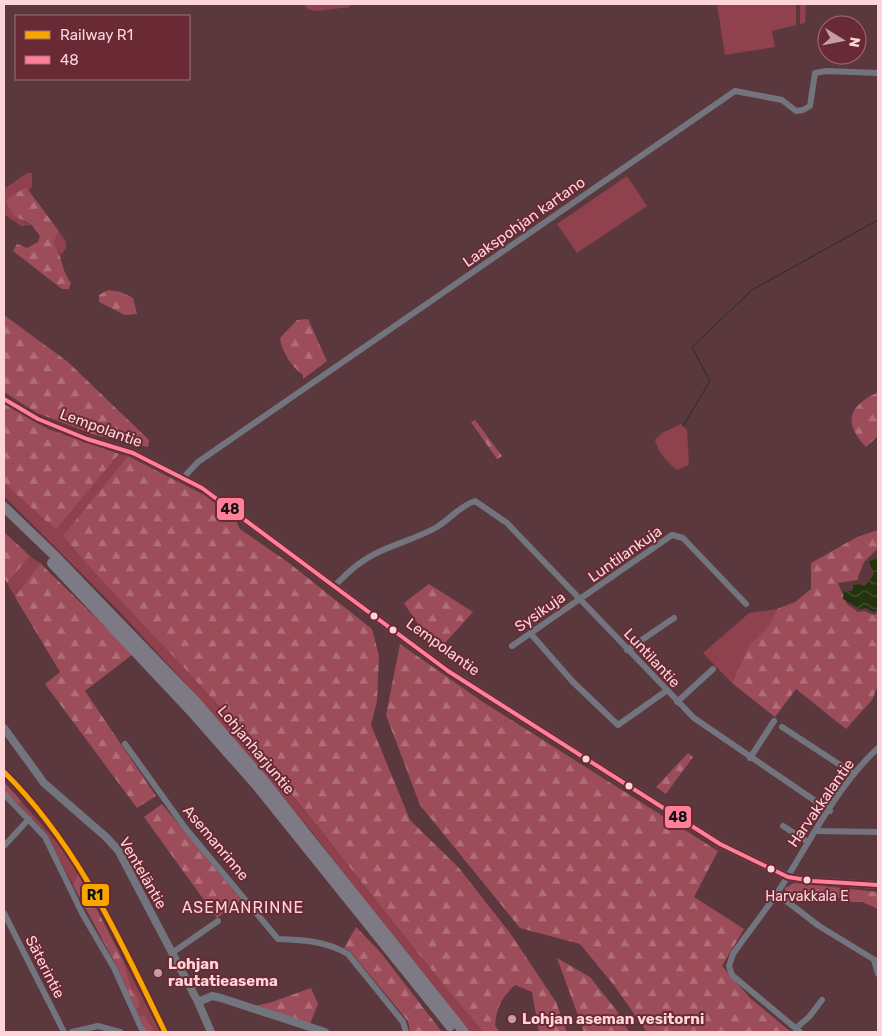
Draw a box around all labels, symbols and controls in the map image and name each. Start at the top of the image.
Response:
legend [15,15,190,80]
north arrow [817,15,867,65]
text: Railway R1 [60,26,133,44]
text: N [845,36,864,49]
text: 48 [60,51,79,69]
street label: Laakspohjan kartano [459,173,589,271]
street label: Lempolantie [57,405,145,451]
line badge: 48 [216,497,245,521]
text: 48 [220,501,240,518]
street label: Luntilankuja [585,522,665,586]
street label: Sysikuja [511,588,569,636]
unlabelled marker [369,611,379,621]
street label: Lempolantie [403,614,483,680]
unlabelled marker [388,625,398,635]
street label: Luntilantie [620,625,684,691]
street label: Lohjanharjuntie [214,702,298,798]
unlabelled marker [581,754,591,764]
street label: Harvakkalantie [784,755,858,851]
unlabelled marker [624,781,634,791]
street label: Asemanrinne [179,802,253,884]
line badge: 48 [664,805,692,829]
text: 48 [668,809,688,826]
street label: Venteläntie [115,834,171,912]
unlabelled marker [766,864,776,874]
marker: Harvakkala E [802,875,812,885]
line badge: R1 [81,883,110,907]
text: R1 [87,887,103,904]
place label: Harvakkala E [765,888,849,905]
district label: ASEMANRINNE [182,898,304,917]
street label: Säterintie [22,933,68,1001]
place label: Lohjan rautatieasema [168,955,278,990]
marker: Lohjan rautatieasema [152,967,164,979]
place label: Lohjan aseman vesitorni [522,1010,704,1028]
marker: Lohjan aseman vesitorni [506,1013,518,1025]

